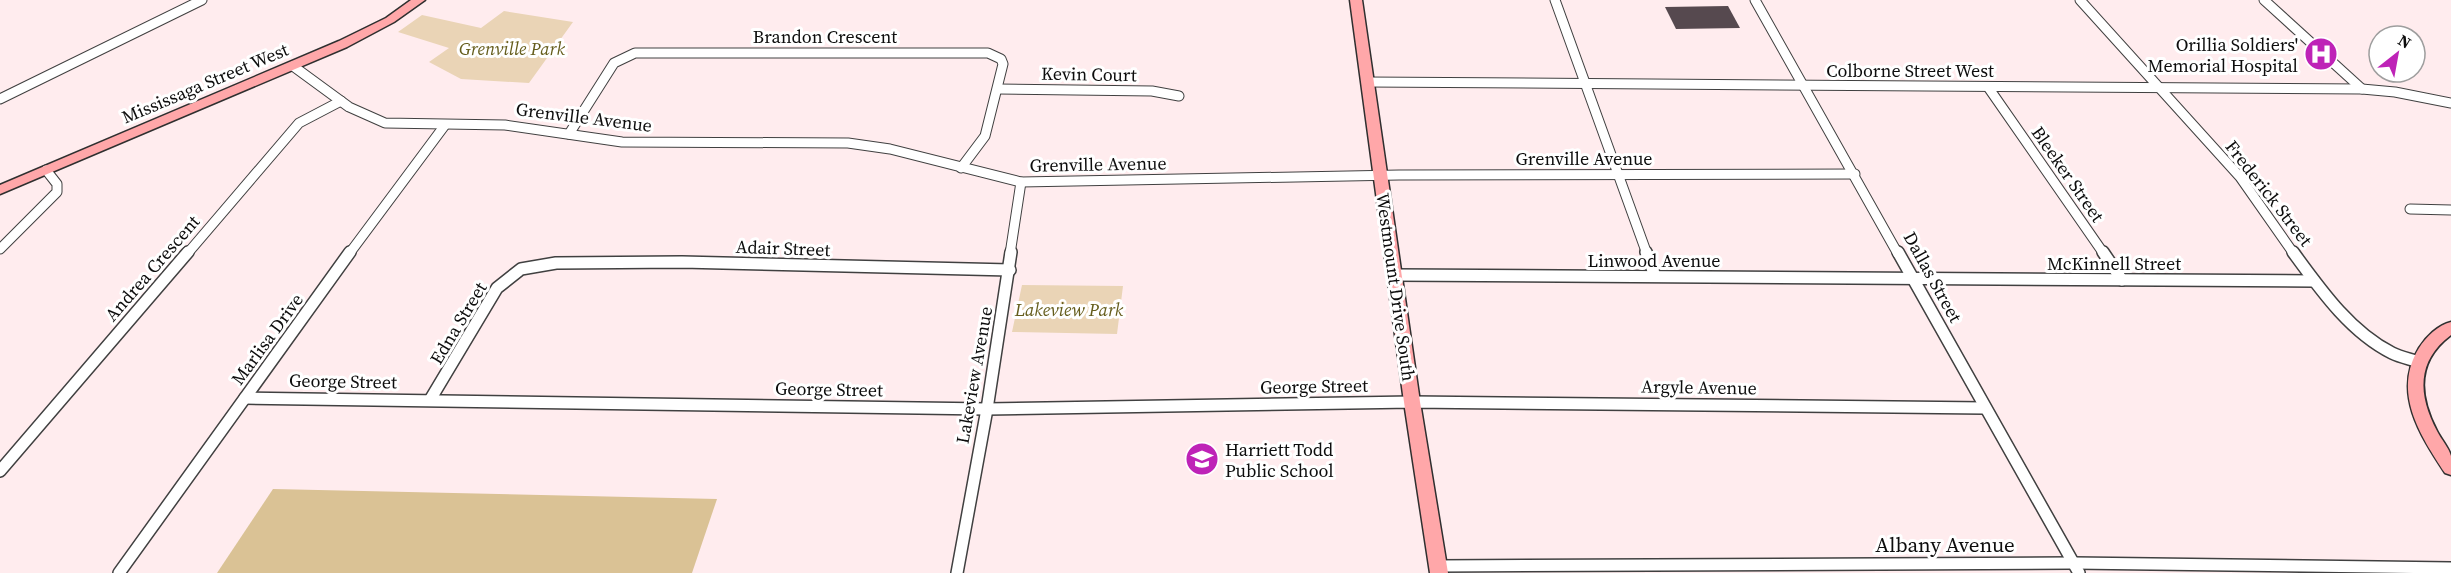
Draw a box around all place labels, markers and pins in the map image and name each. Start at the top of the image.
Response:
place label: Orillia Soldiers' Memorial Hospital [2148,32,2298,78]
hospital icon: Orillia Soldiers' Memorial Hospital [2303,36,2339,72]
place label: Harriett Todd Public School [1225,437,1334,483]
school or university icon: Harriett Todd Public School [1184,441,1220,477]

